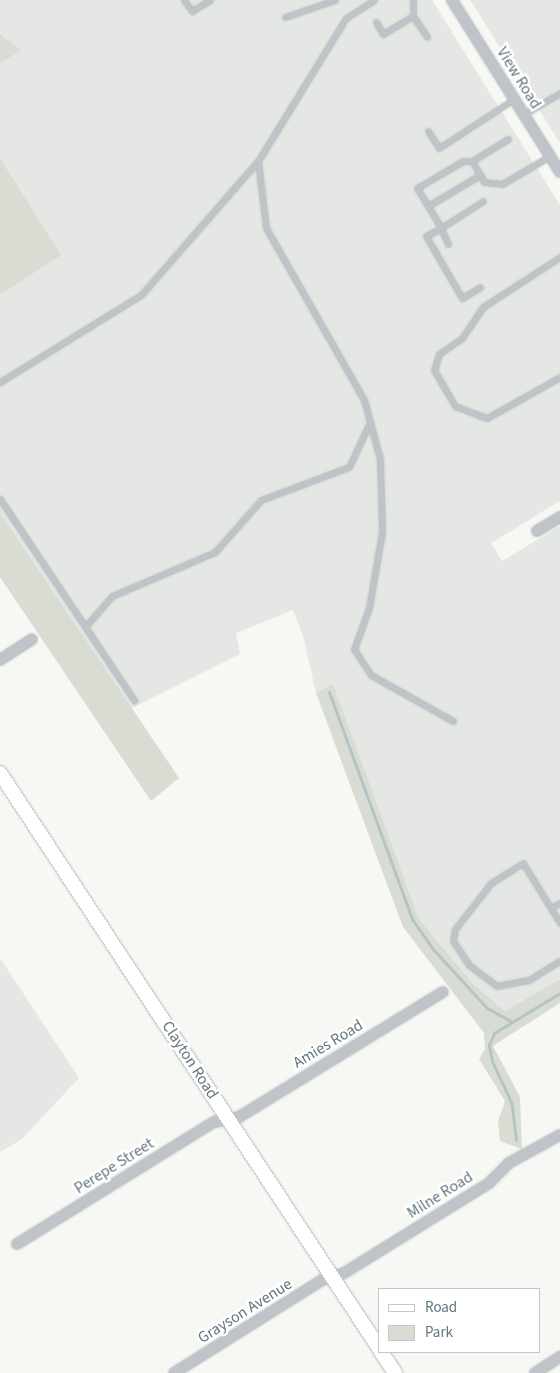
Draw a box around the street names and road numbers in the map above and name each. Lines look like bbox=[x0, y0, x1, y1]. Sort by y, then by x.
street label: View Road bbox=[493, 44, 545, 112]
street label: Amies Road bbox=[290, 1016, 366, 1072]
street label: Clayton Road bbox=[158, 1017, 222, 1103]
street label: Perepe Street bbox=[71, 1134, 157, 1198]
street label: Milne Road bbox=[404, 1167, 476, 1223]
street label: Grayson Avenue bbox=[194, 1274, 296, 1348]

